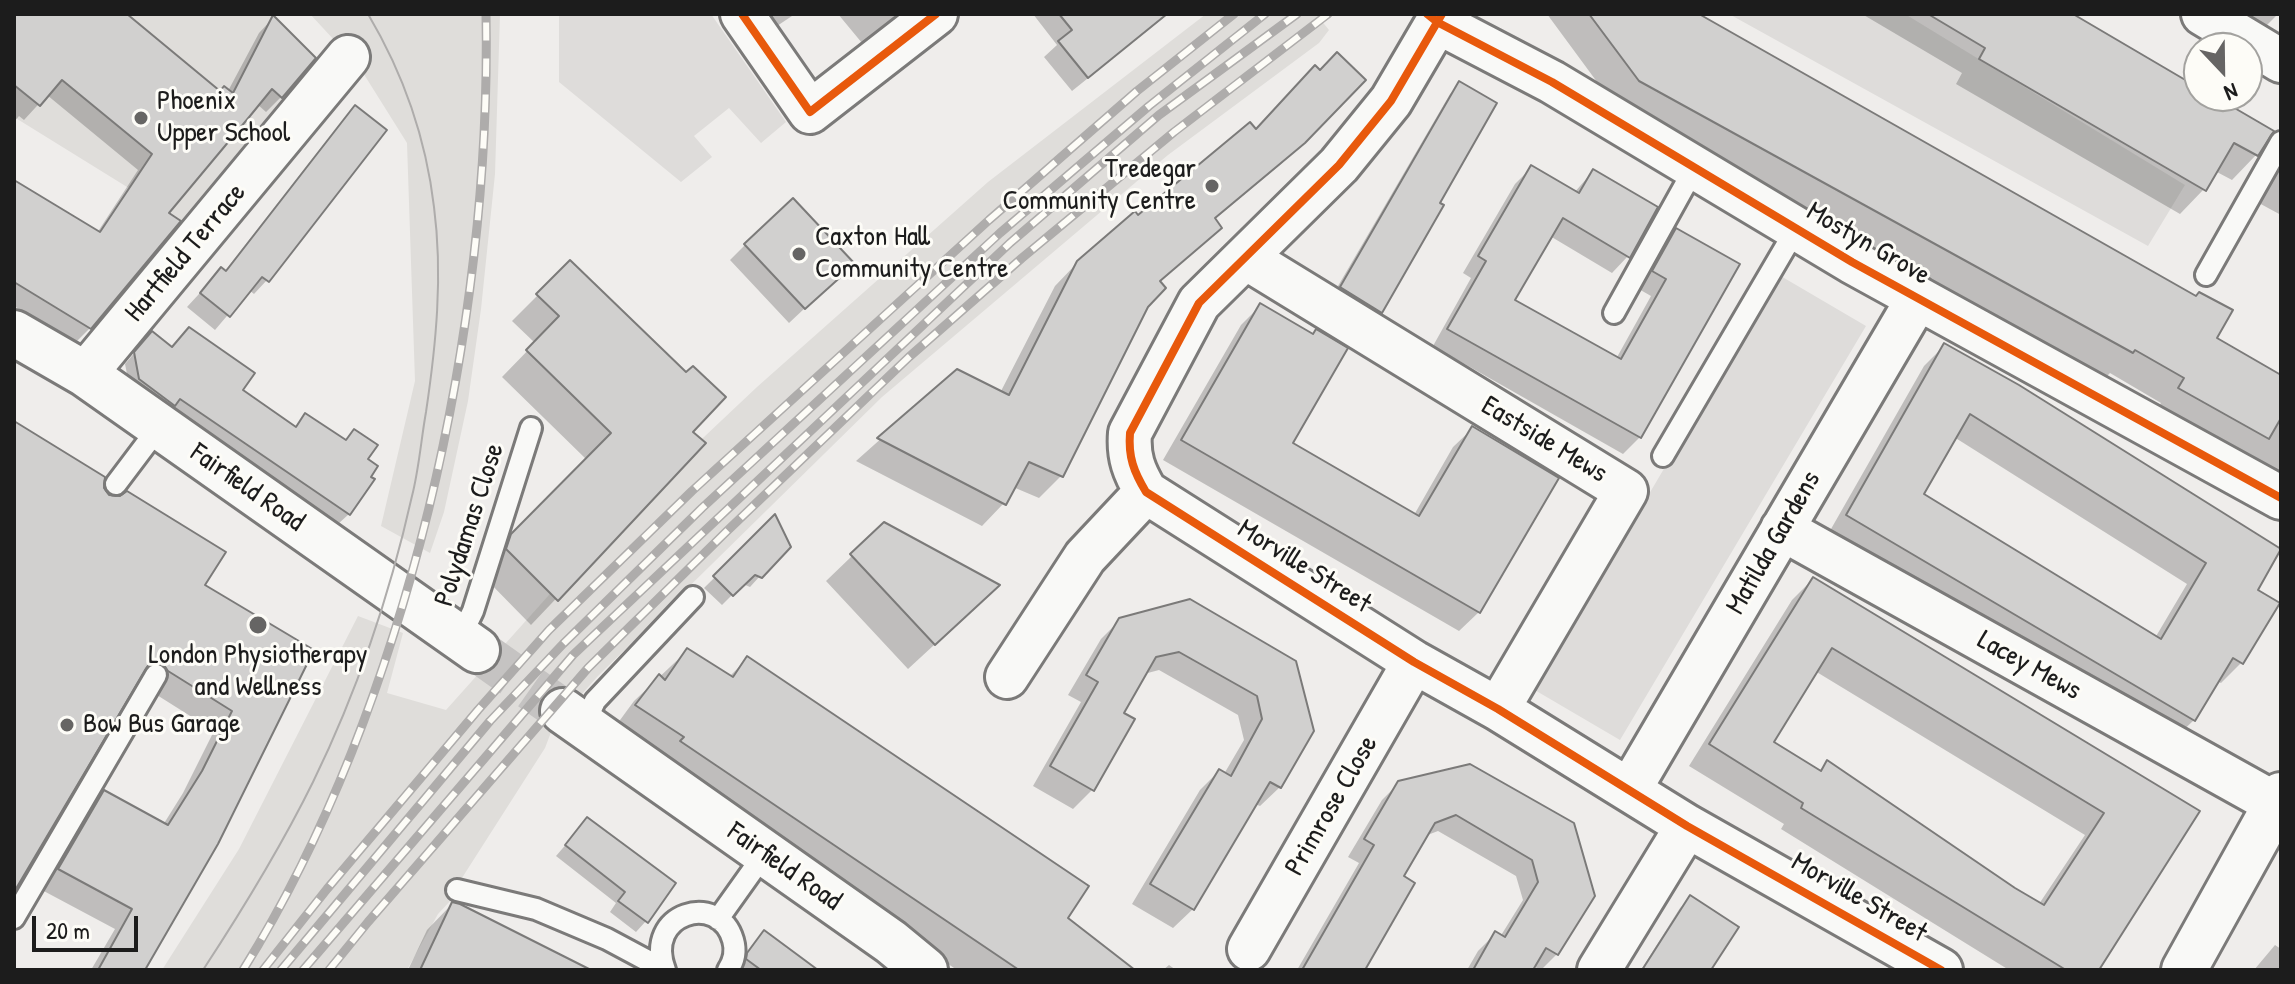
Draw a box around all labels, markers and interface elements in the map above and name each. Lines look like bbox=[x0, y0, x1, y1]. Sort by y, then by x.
north arrow bbox=[2183, 32, 2263, 112]
text: N bbox=[2220, 76, 2242, 109]
place label: Phoenix Upper School bbox=[157, 85, 290, 151]
marker: Phoenix Upper School bbox=[132, 109, 150, 127]
place label: Tredegar Community Centre bbox=[1003, 153, 1196, 219]
street label: Hartfield Terrace bbox=[118, 177, 254, 329]
marker: Tredegar Community Centre bbox=[1203, 177, 1221, 195]
street label: Mostyn Grove bbox=[1800, 195, 1936, 293]
place label: Caxton Hall Community Centre bbox=[815, 221, 1008, 287]
marker: Caxton Hall Community Centre bbox=[790, 245, 808, 263]
street label: Eastside Mews bbox=[1475, 389, 1613, 491]
street label: Fairfield Road bbox=[183, 437, 311, 539]
street label: Polydamas Close bbox=[428, 439, 512, 611]
street label: Matilda Gardens bbox=[1719, 465, 1829, 621]
street label: Morville Street bbox=[1231, 513, 1377, 621]
marker: London Physiotherapy and Wellness bbox=[247, 614, 269, 636]
street label: Lacey Mews bbox=[1971, 624, 2087, 708]
place label: London Physiotherapy and Wellness bbox=[148, 639, 368, 705]
place label: Bow Bus Garage bbox=[83, 708, 240, 742]
marker: Bow Bus Garage bbox=[58, 716, 76, 734]
street label: Primrose Close bbox=[1278, 730, 1386, 882]
street label: Fairfield Road bbox=[720, 816, 848, 918]
street label: Morville Street bbox=[1785, 846, 1933, 950]
scale bar bbox=[36, 900, 142, 950]
text: 20 m bbox=[46, 914, 90, 946]

